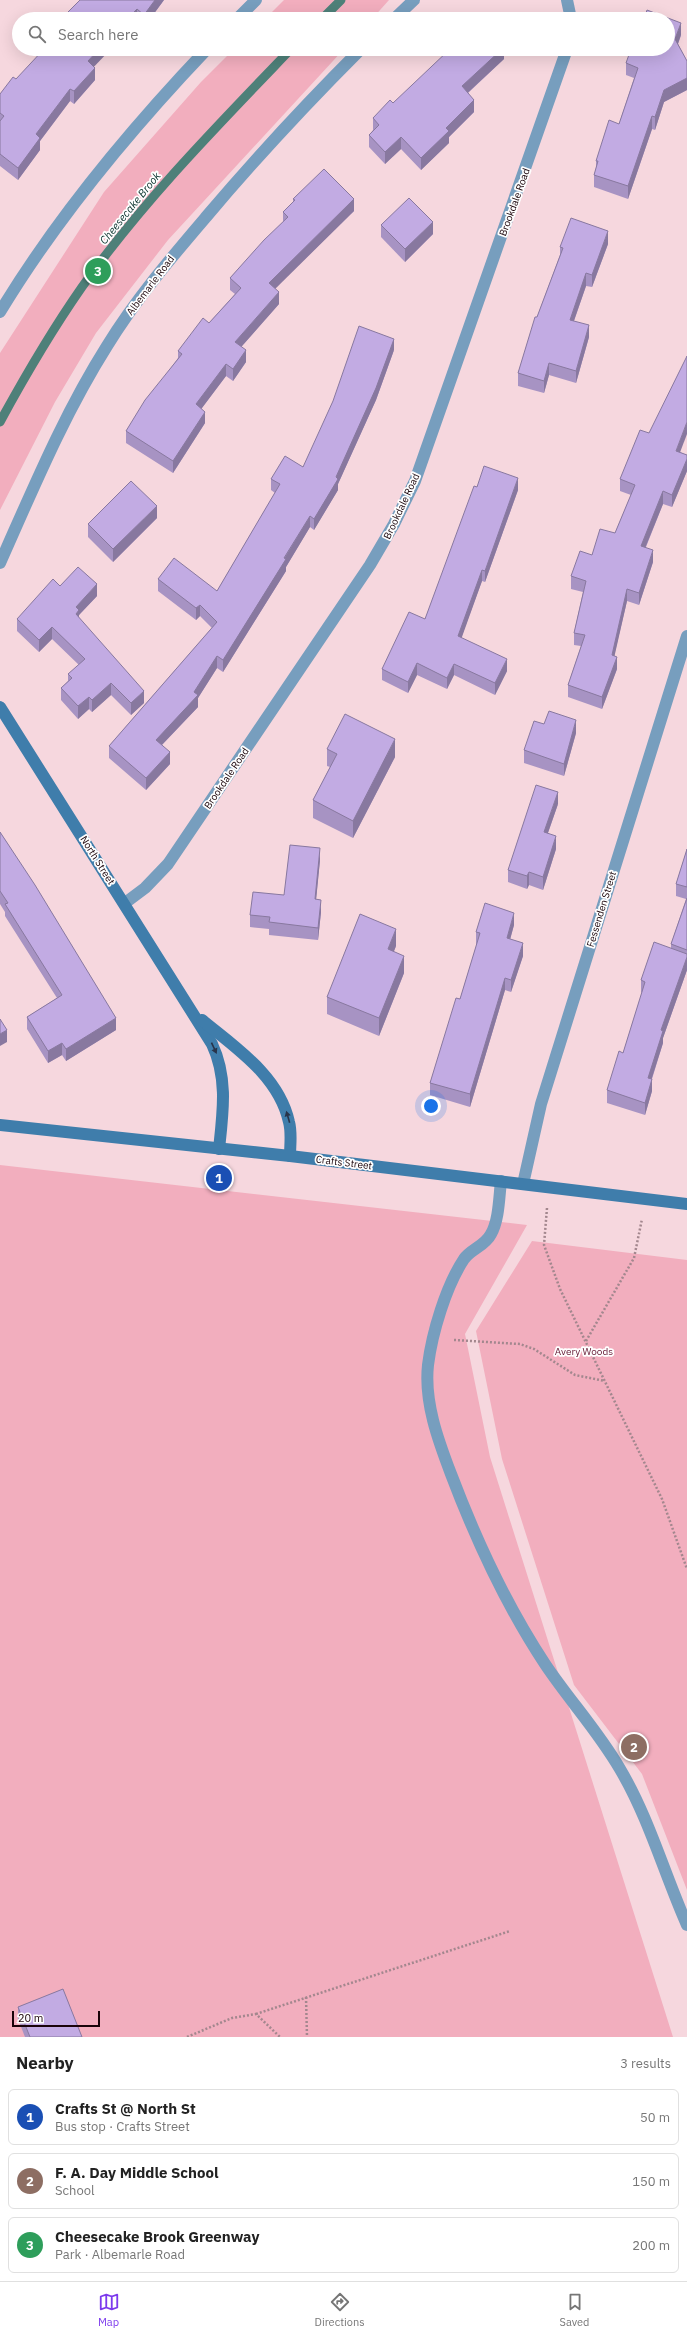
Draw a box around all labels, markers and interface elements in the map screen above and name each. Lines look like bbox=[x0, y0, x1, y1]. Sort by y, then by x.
search box bbox=[12, 12, 675, 56]
icon: search bbox=[26, 23, 48, 45]
text: Search here bbox=[58, 25, 138, 44]
street label: Brookdale Road bbox=[496, 167, 533, 238]
water label: Cheesecake Brook bbox=[97, 169, 164, 247]
street label: Albemarle Road bbox=[124, 253, 177, 318]
pin: 3 bbox=[85, 256, 111, 286]
street label: Brookdale Road bbox=[381, 471, 422, 541]
street label: Brookdale Road bbox=[201, 745, 252, 811]
street label: North Street bbox=[77, 833, 118, 888]
street label: Fessenden Street bbox=[584, 869, 619, 949]
one-way arrow bbox=[211, 1043, 217, 1054]
your location bbox=[421, 1096, 441, 1116]
one-way arrow bbox=[285, 1111, 291, 1123]
street label: Crafts Street bbox=[315, 1153, 373, 1172]
pin: 1 bbox=[206, 1163, 232, 1193]
park label: Avery Woods bbox=[555, 1345, 613, 1358]
pin: 2 bbox=[621, 1732, 647, 1762]
scale bar bbox=[12, 2009, 100, 2028]
text: 20 m bbox=[18, 2011, 43, 2025]
text: Nearby bbox=[16, 2052, 74, 2074]
text: 3 results bbox=[620, 2055, 671, 2072]
text: Crafts St @ North St bbox=[55, 2099, 196, 2118]
text: 1 bbox=[26, 2109, 34, 2126]
text: 50 m bbox=[640, 2109, 670, 2126]
text: Bus stop · Crafts Street bbox=[55, 2118, 190, 2135]
text: F. A. Day Middle School bbox=[55, 2163, 219, 2182]
text: 2 bbox=[26, 2173, 34, 2190]
text: 150 m bbox=[632, 2173, 670, 2190]
text: School bbox=[55, 2182, 95, 2199]
text: Cheesecake Brook Greenway bbox=[55, 2227, 259, 2246]
text: 3 bbox=[26, 2237, 34, 2254]
text: 200 m bbox=[632, 2237, 670, 2254]
text: Park · Albemarle Road bbox=[55, 2246, 185, 2263]
tab: Map bbox=[98, 2291, 120, 2329]
tab: Directions bbox=[315, 2291, 365, 2329]
tab: Saved bbox=[560, 2291, 589, 2329]

